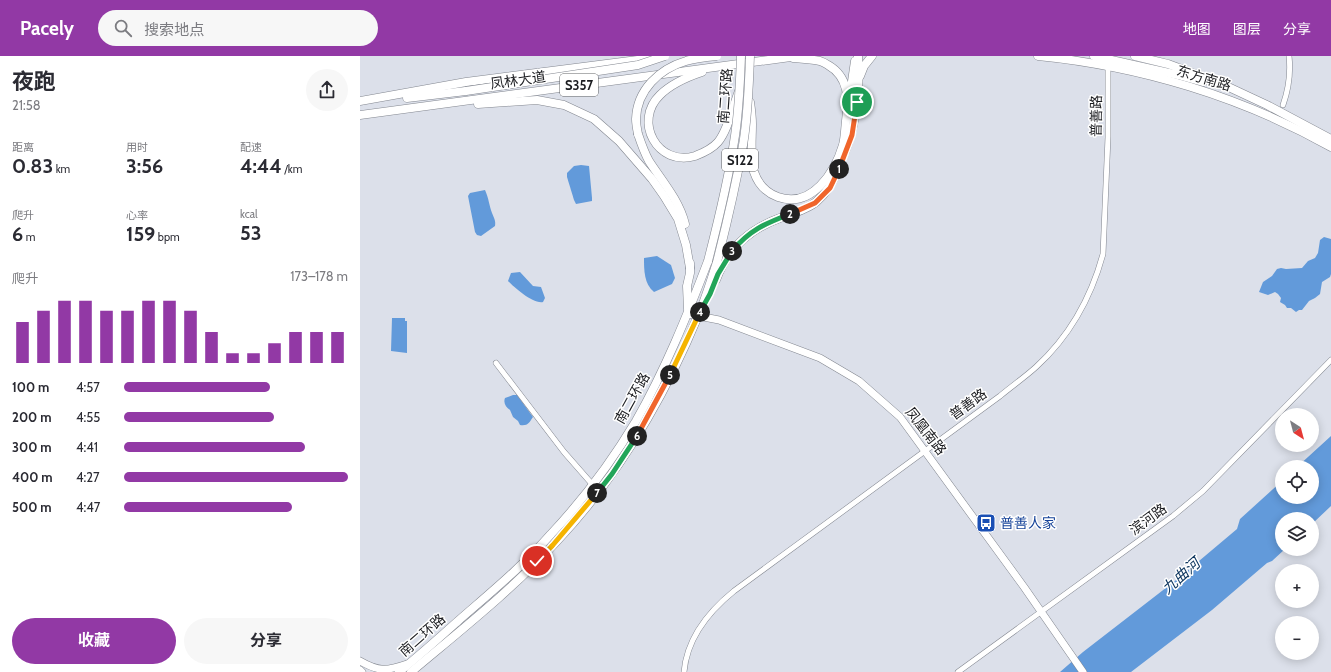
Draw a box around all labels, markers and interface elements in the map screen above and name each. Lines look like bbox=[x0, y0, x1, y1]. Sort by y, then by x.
search box bbox=[98, 10, 378, 46]
text: Pacely bbox=[20, 17, 74, 40]
icon: search bbox=[112, 17, 134, 39]
text: 地图 bbox=[1183, 20, 1211, 38]
text: 图层 bbox=[1233, 20, 1261, 38]
text: 分享 bbox=[1283, 20, 1311, 38]
text: 搜索地点 bbox=[144, 21, 204, 39]
street label: 东方南路 bbox=[1175, 61, 1233, 95]
street label: 凤林大道 bbox=[489, 67, 547, 93]
street label: 南二环路 bbox=[714, 67, 736, 125]
text: 夜跑 bbox=[12, 68, 56, 95]
button: share bbox=[306, 69, 348, 111]
road number: S357 bbox=[560, 74, 598, 96]
pin bbox=[840, 85, 874, 119]
icon: arrive bbox=[846, 91, 868, 113]
street label: 普善路 bbox=[1087, 95, 1105, 137]
text: 21:58 bbox=[12, 97, 41, 113]
text: 距离 bbox=[12, 140, 34, 154]
text: 用时 bbox=[126, 140, 148, 154]
text: 配速 bbox=[240, 140, 262, 154]
road number: S122 bbox=[722, 149, 758, 171]
text: 0.83 bbox=[12, 154, 53, 178]
text: 3:56 bbox=[126, 154, 163, 178]
text: 4:44 bbox=[240, 154, 282, 178]
pin: 1 bbox=[829, 159, 849, 179]
text: km bbox=[53, 162, 70, 176]
text: /km bbox=[282, 162, 302, 176]
text: 1 bbox=[837, 162, 841, 176]
pin: 2 bbox=[780, 204, 800, 224]
text: kcal bbox=[240, 207, 258, 221]
text: 2 bbox=[787, 207, 793, 221]
text: 爬升 bbox=[12, 208, 34, 222]
text: 心率 bbox=[126, 208, 148, 222]
text: 53 bbox=[240, 221, 262, 245]
text: 6 bbox=[12, 222, 23, 246]
text: 159 bbox=[126, 222, 155, 246]
text: m bbox=[23, 230, 35, 244]
text: bpm bbox=[155, 230, 180, 244]
pin: 3 bbox=[722, 241, 742, 261]
text: 3 bbox=[729, 244, 735, 258]
text: 173–178 m bbox=[290, 268, 348, 284]
text: 爬升 bbox=[12, 270, 38, 286]
pin: 4 bbox=[690, 302, 710, 322]
text: 4 bbox=[697, 305, 703, 319]
pin: 5 bbox=[660, 365, 680, 385]
text: 5 bbox=[667, 368, 673, 382]
street label: 南二环路 bbox=[611, 369, 653, 427]
text: 100 m bbox=[12, 379, 49, 395]
text: 4:57 bbox=[76, 379, 100, 395]
street label: 普善路 bbox=[946, 384, 990, 424]
street label: 凤凰南路 bbox=[902, 403, 950, 459]
north arrow bbox=[1275, 408, 1319, 452]
map controls bbox=[1275, 408, 1319, 660]
text: 200 m bbox=[12, 409, 51, 425]
text: 4:55 bbox=[76, 409, 100, 425]
pin: 6 bbox=[627, 426, 647, 446]
text: 6 bbox=[634, 429, 640, 443]
text: 300 m bbox=[12, 439, 52, 455]
text: 4:41 bbox=[76, 439, 98, 455]
button: locate bbox=[1275, 460, 1319, 504]
text: 400 m bbox=[12, 469, 53, 485]
text: 4:27 bbox=[76, 469, 100, 485]
pin: 7 bbox=[587, 483, 607, 503]
text: 7 bbox=[594, 486, 600, 500]
text: 500 m bbox=[12, 499, 52, 515]
text: 4:47 bbox=[76, 499, 100, 515]
street label: 滨河路 bbox=[1126, 499, 1170, 539]
bus stop icon: 普善人家 bbox=[975, 512, 997, 534]
button: layers bbox=[1275, 512, 1319, 556]
place label: 普善人家 bbox=[1000, 514, 1056, 532]
pin bbox=[520, 544, 554, 578]
icon: check bbox=[526, 550, 548, 572]
water label: 九曲河 bbox=[1158, 552, 1206, 598]
button: + bbox=[1275, 564, 1319, 608]
street label: 南二环路 bbox=[395, 610, 449, 660]
button: − bbox=[1275, 616, 1319, 660]
button: 收藏 bbox=[12, 618, 176, 664]
button: 分享 bbox=[184, 618, 348, 664]

